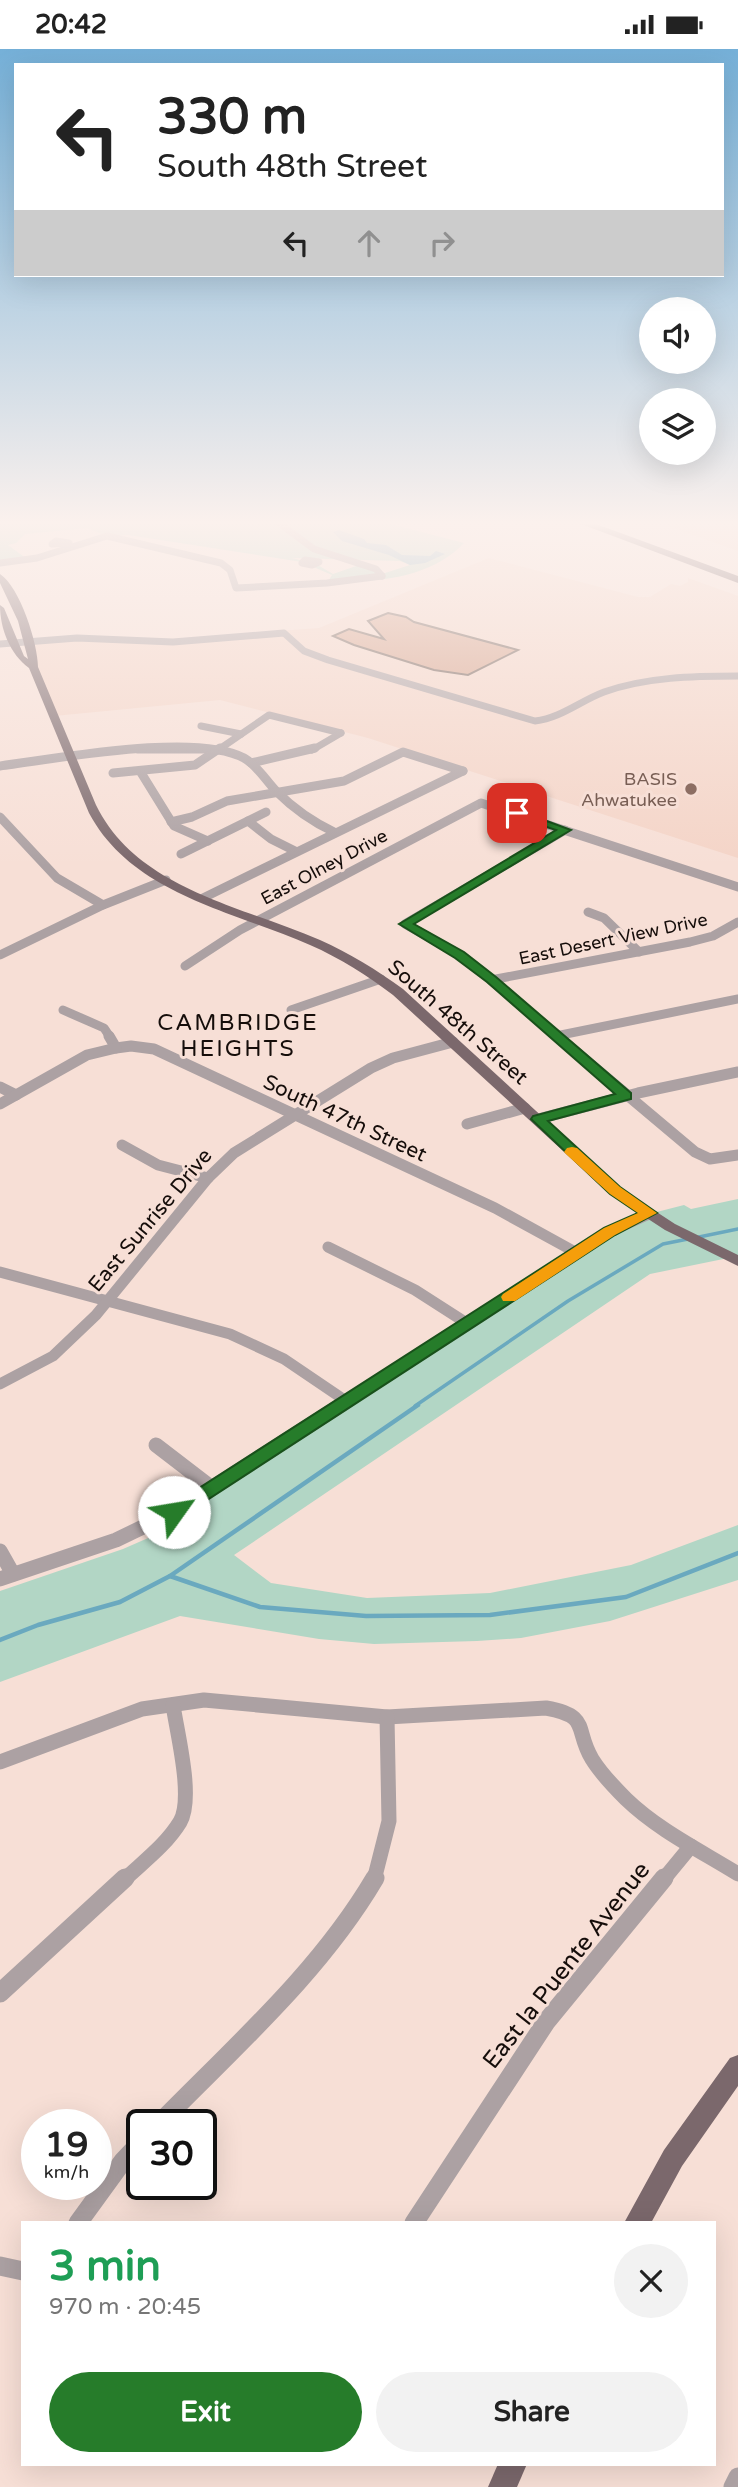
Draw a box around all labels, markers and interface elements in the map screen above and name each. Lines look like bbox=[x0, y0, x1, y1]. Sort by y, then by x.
text: 20:42 bbox=[35, 9, 107, 40]
text: 330 m bbox=[157, 88, 307, 147]
icon: left bbox=[42, 91, 133, 182]
text: South 48th Street bbox=[157, 148, 427, 186]
icon: left bbox=[277, 224, 315, 262]
icon: ahead bbox=[350, 224, 388, 262]
icon: right bbox=[423, 224, 461, 262]
map controls bbox=[639, 297, 716, 465]
button: sound bbox=[639, 297, 716, 374]
button: layers bbox=[639, 388, 716, 465]
place label: BASIS Ahwatukee bbox=[581, 768, 677, 811]
marker: BASIS Ahwatukee bbox=[683, 781, 699, 797]
pin bbox=[487, 783, 547, 843]
icon: arrive bbox=[498, 794, 536, 832]
street label: East Olney Drive bbox=[257, 824, 391, 910]
street label: East Desert View Drive bbox=[517, 908, 709, 970]
street label: South 48th Street bbox=[383, 955, 533, 1090]
district label: CAMBRIDGE HEIGHTS bbox=[157, 1009, 319, 1063]
street label: South 47th Street bbox=[259, 1070, 430, 1167]
street label: East Sunrise Drive bbox=[83, 1144, 218, 1297]
position arrow bbox=[137, 1475, 211, 1549]
street label: East la Puente Avenue bbox=[477, 1856, 656, 2074]
speed limit sign: 30 bbox=[126, 2109, 217, 2200]
text: 19 bbox=[45, 2124, 88, 2166]
text: km/h bbox=[44, 2161, 89, 2183]
text: 3 min bbox=[49, 2241, 161, 2292]
button: close bbox=[614, 2244, 688, 2318]
text: 970 m · 20:45 bbox=[49, 2293, 201, 2321]
button: Exit bbox=[49, 2372, 362, 2452]
button: Share bbox=[376, 2372, 688, 2452]

